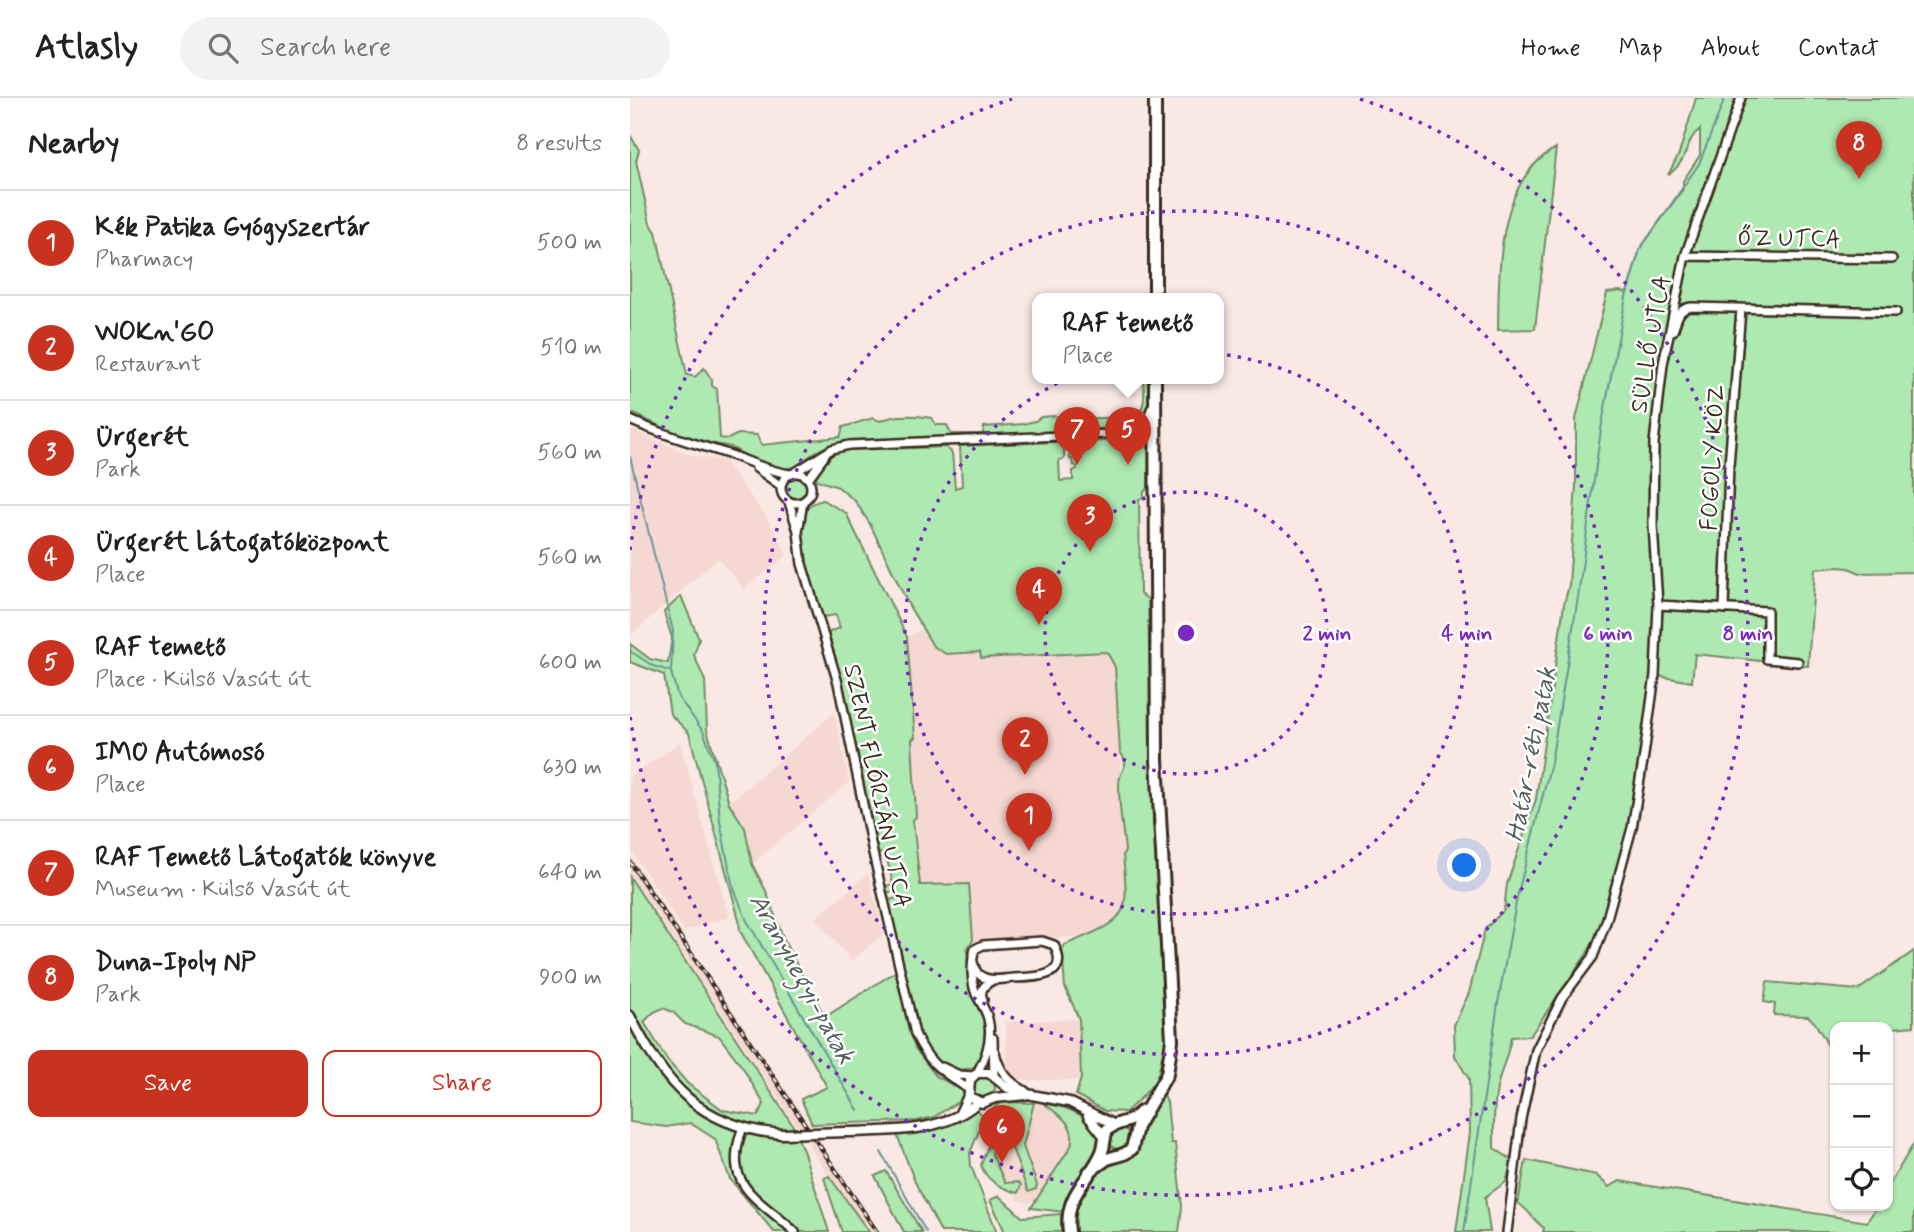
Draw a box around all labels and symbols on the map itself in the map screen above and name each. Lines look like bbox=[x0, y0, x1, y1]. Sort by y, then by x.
pin: 8 bbox=[1836, 121, 1882, 179]
street label: ŐZ UTCA bbox=[1737, 222, 1841, 256]
street label: SÜLLŐ UTCA bbox=[1623, 273, 1679, 416]
street label: FOGOLY KÖZ bbox=[1694, 384, 1733, 532]
pin: 7 bbox=[1054, 407, 1100, 465]
pin: 5 bbox=[1105, 407, 1151, 465]
pin: 3 bbox=[1067, 494, 1113, 552]
pin: 4 bbox=[1016, 567, 1062, 625]
text: 2 min bbox=[1302, 620, 1352, 648]
text: 4 min bbox=[1441, 620, 1493, 648]
text: 6 min bbox=[1583, 620, 1633, 648]
text: 8 min bbox=[1723, 620, 1773, 648]
centre of rings bbox=[1174, 621, 1198, 645]
street label: SZENT FLÓRIÁN UTCA bbox=[836, 661, 919, 911]
water label: Határ-réti patak bbox=[1498, 664, 1566, 845]
pin: 2 bbox=[1002, 717, 1048, 775]
pin: 1 bbox=[1006, 793, 1052, 851]
your location bbox=[1447, 848, 1481, 882]
water label: Aranyhegyi-patak bbox=[738, 888, 862, 1072]
pin: 6 bbox=[979, 1105, 1025, 1163]

